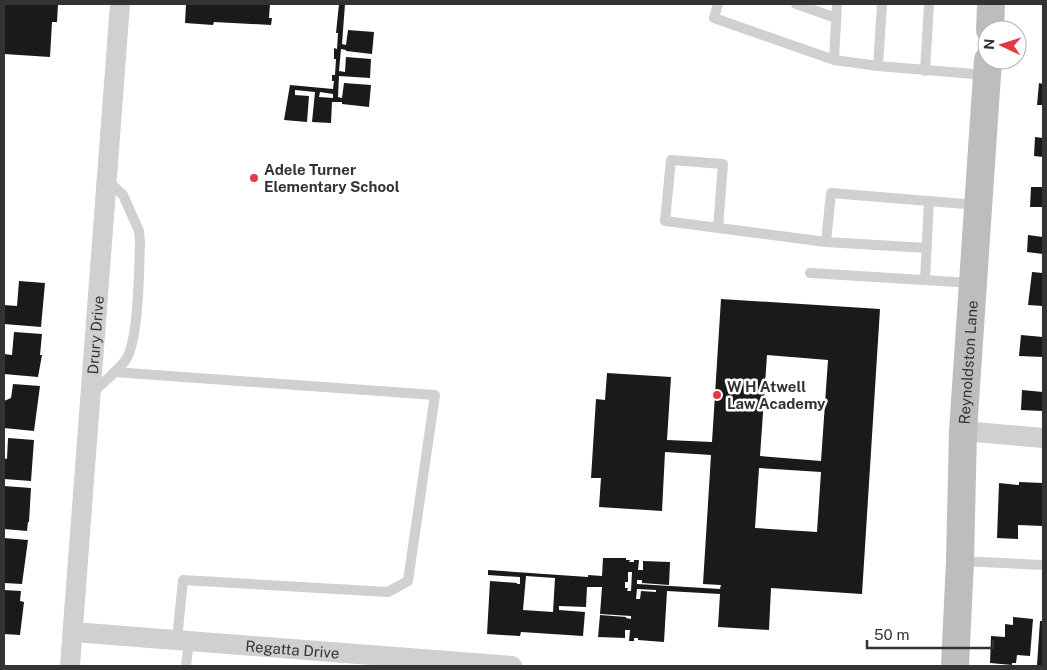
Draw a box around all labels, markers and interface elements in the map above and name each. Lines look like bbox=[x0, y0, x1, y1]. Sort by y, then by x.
north arrow bbox=[977, 20, 1027, 70]
text: N bbox=[981, 38, 997, 50]
place label: Adele Turner Elementary School bbox=[264, 161, 400, 195]
marker: Adele Turner Elementary School bbox=[248, 172, 260, 184]
street label: Drury Drive bbox=[84, 295, 106, 375]
street label: Reynoldston Lane bbox=[955, 300, 980, 425]
place label: W H Atwell Law Academy bbox=[727, 378, 826, 412]
marker: W H Atwell Law Academy bbox=[711, 389, 723, 401]
scale bar bbox=[867, 618, 993, 650]
text: 50 m bbox=[874, 626, 909, 643]
street label: Regatta Drive bbox=[245, 637, 340, 661]

